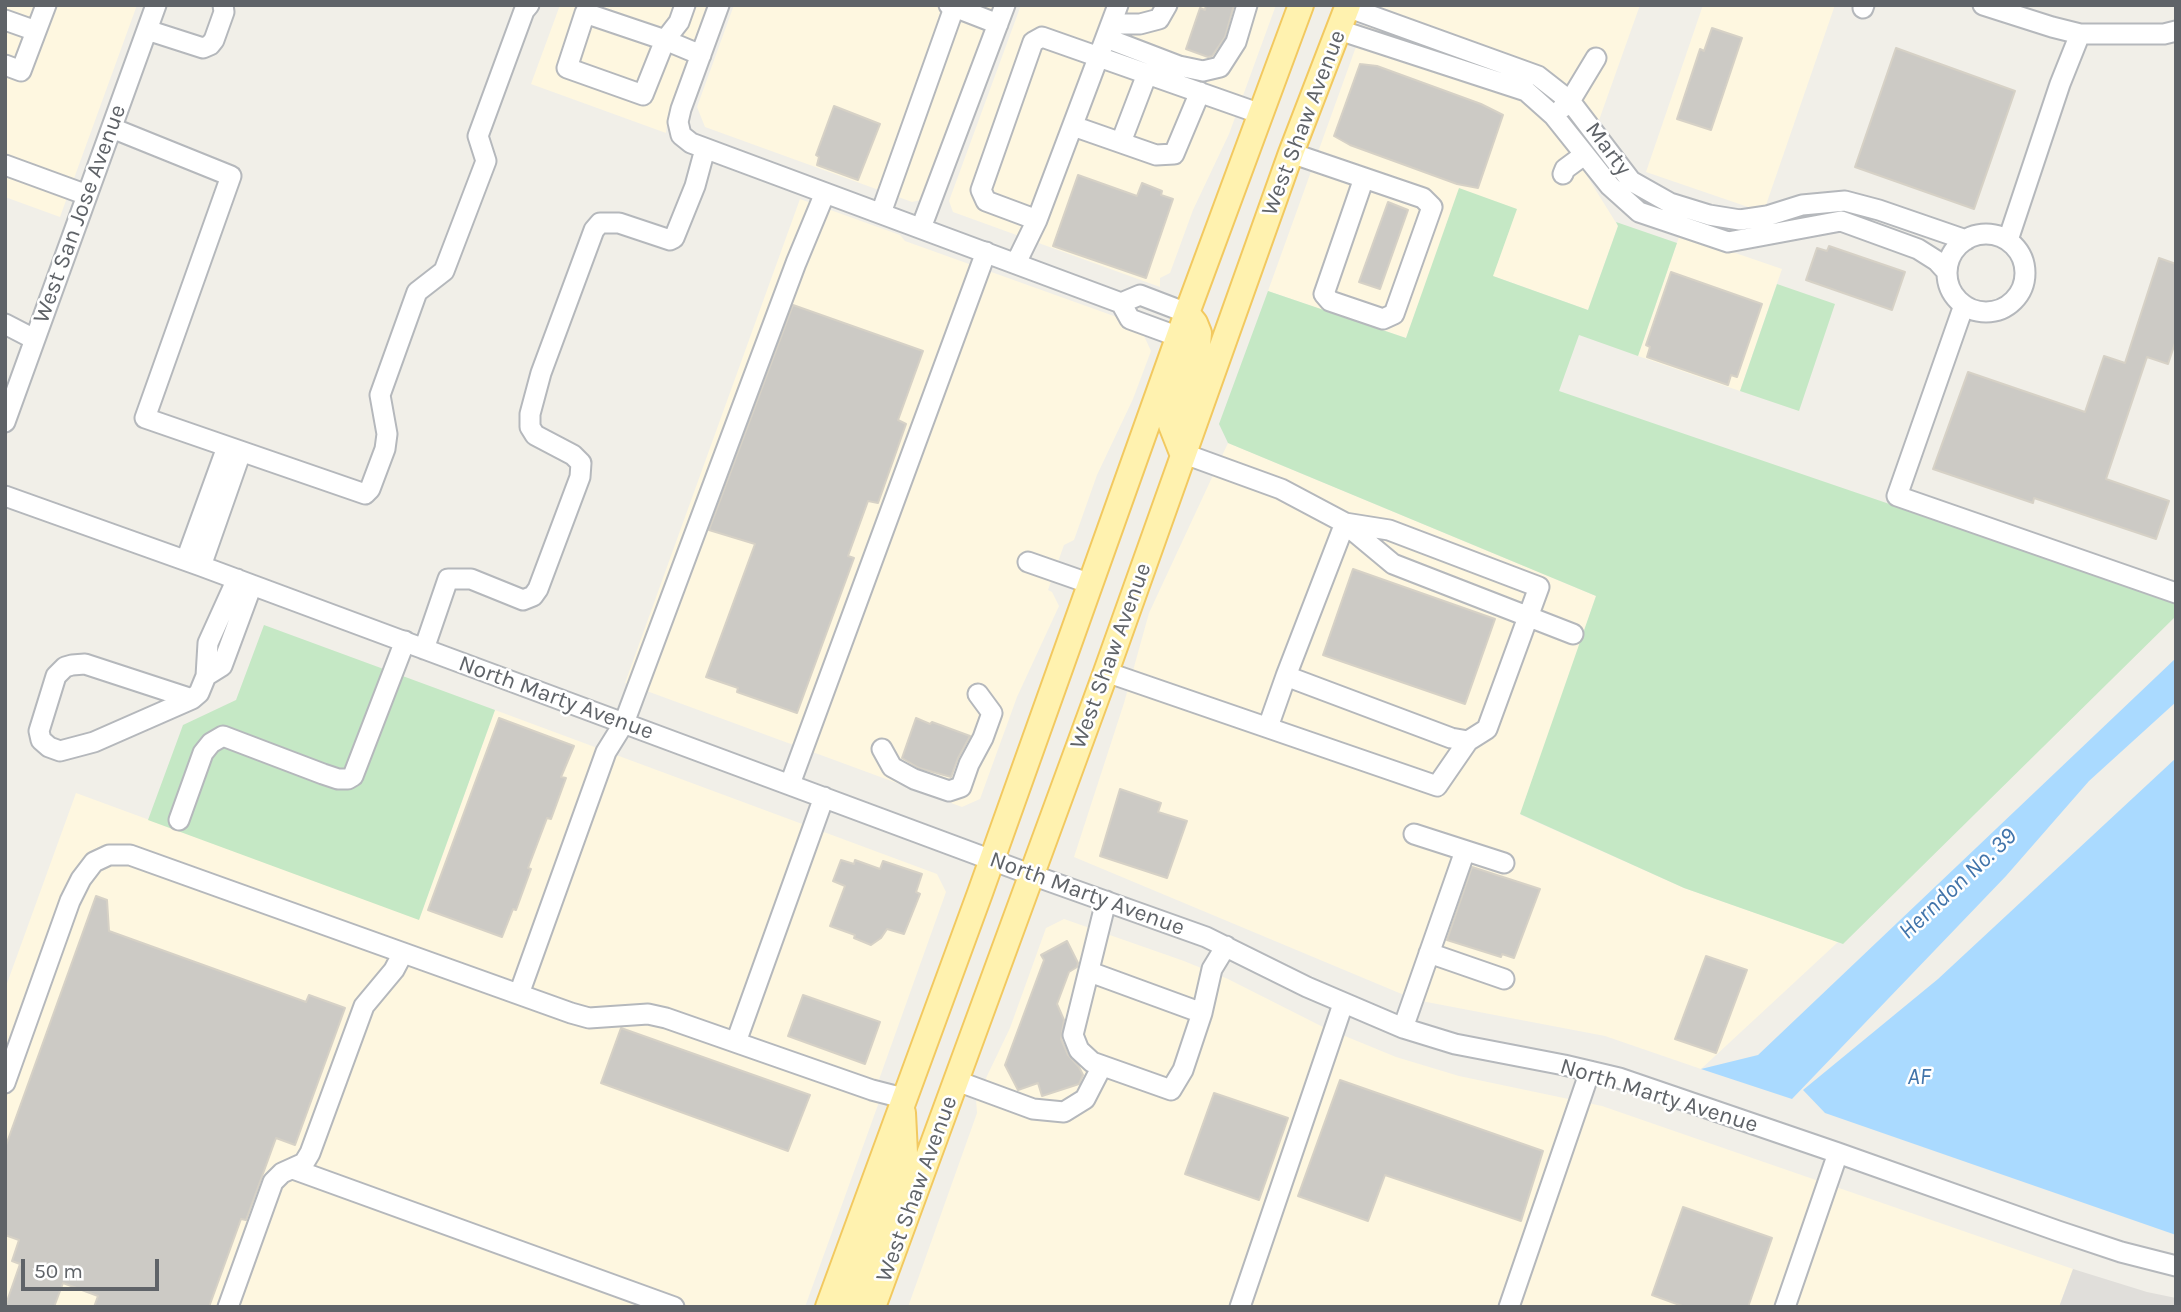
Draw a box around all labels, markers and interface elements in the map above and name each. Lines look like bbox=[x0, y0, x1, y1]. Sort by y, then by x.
street label: West Shaw Avenue bbox=[1256, 27, 1352, 219]
street label: West San Jose Avenue bbox=[28, 101, 132, 327]
street label: Marty bbox=[1579, 117, 1637, 181]
street label: West Shaw Avenue bbox=[1064, 559, 1158, 753]
street label: North Marty Avenue bbox=[455, 650, 657, 746]
water label: Herndon No. 39 bbox=[1893, 822, 2023, 946]
street label: North Marty Avenue bbox=[986, 846, 1188, 942]
street label: North Marty Avenue bbox=[1557, 1053, 1761, 1139]
water label: AF bbox=[1907, 1063, 1931, 1091]
street label: West Shaw Avenue bbox=[870, 1092, 964, 1286]
scale bar bbox=[24, 1246, 163, 1290]
text: 50 m bbox=[34, 1259, 83, 1283]

